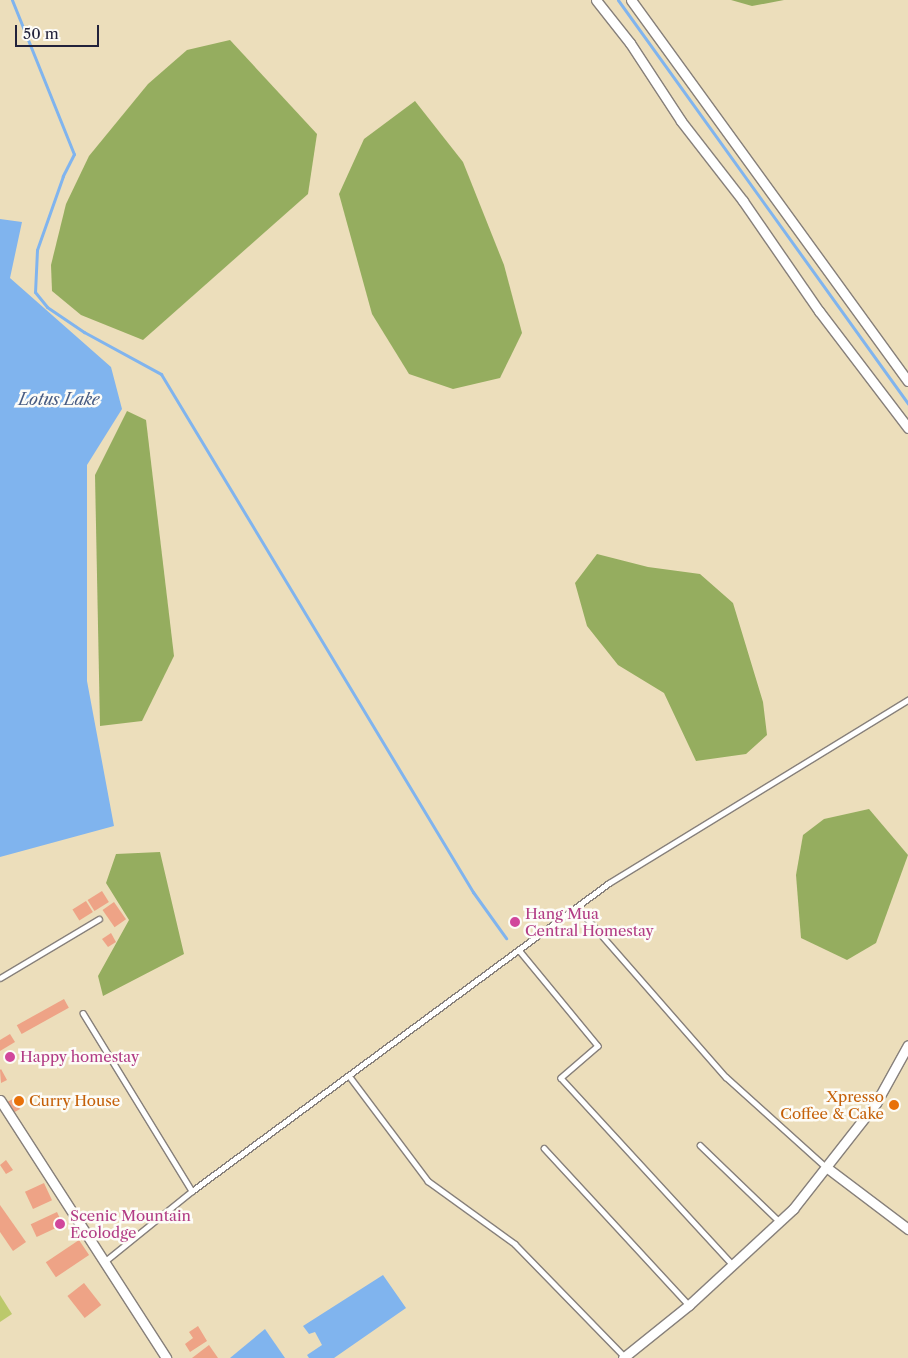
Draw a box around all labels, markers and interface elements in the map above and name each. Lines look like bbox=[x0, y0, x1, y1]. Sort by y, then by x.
scale bar bbox=[18, 15, 101, 47]
text: 50 m bbox=[23, 24, 59, 43]
water label: Lotus Lake bbox=[19, 389, 99, 409]
place label: Hang Mua Central Homestay bbox=[525, 904, 654, 939]
marker: Hang Mua Central Homestay bbox=[509, 916, 521, 928]
place label: Happy homestay bbox=[20, 1048, 140, 1066]
marker: Happy homestay bbox=[4, 1051, 16, 1063]
place label: Xpresso Coffee & Cake bbox=[780, 1087, 884, 1122]
place label: Curry House bbox=[29, 1092, 121, 1110]
marker: Curry House bbox=[13, 1095, 25, 1107]
marker: Xpresso Coffee & Cake bbox=[888, 1099, 900, 1111]
place label: Scenic Mountain Ecolodge bbox=[70, 1206, 191, 1241]
marker: Scenic Mountain Ecolodge bbox=[54, 1218, 66, 1230]

